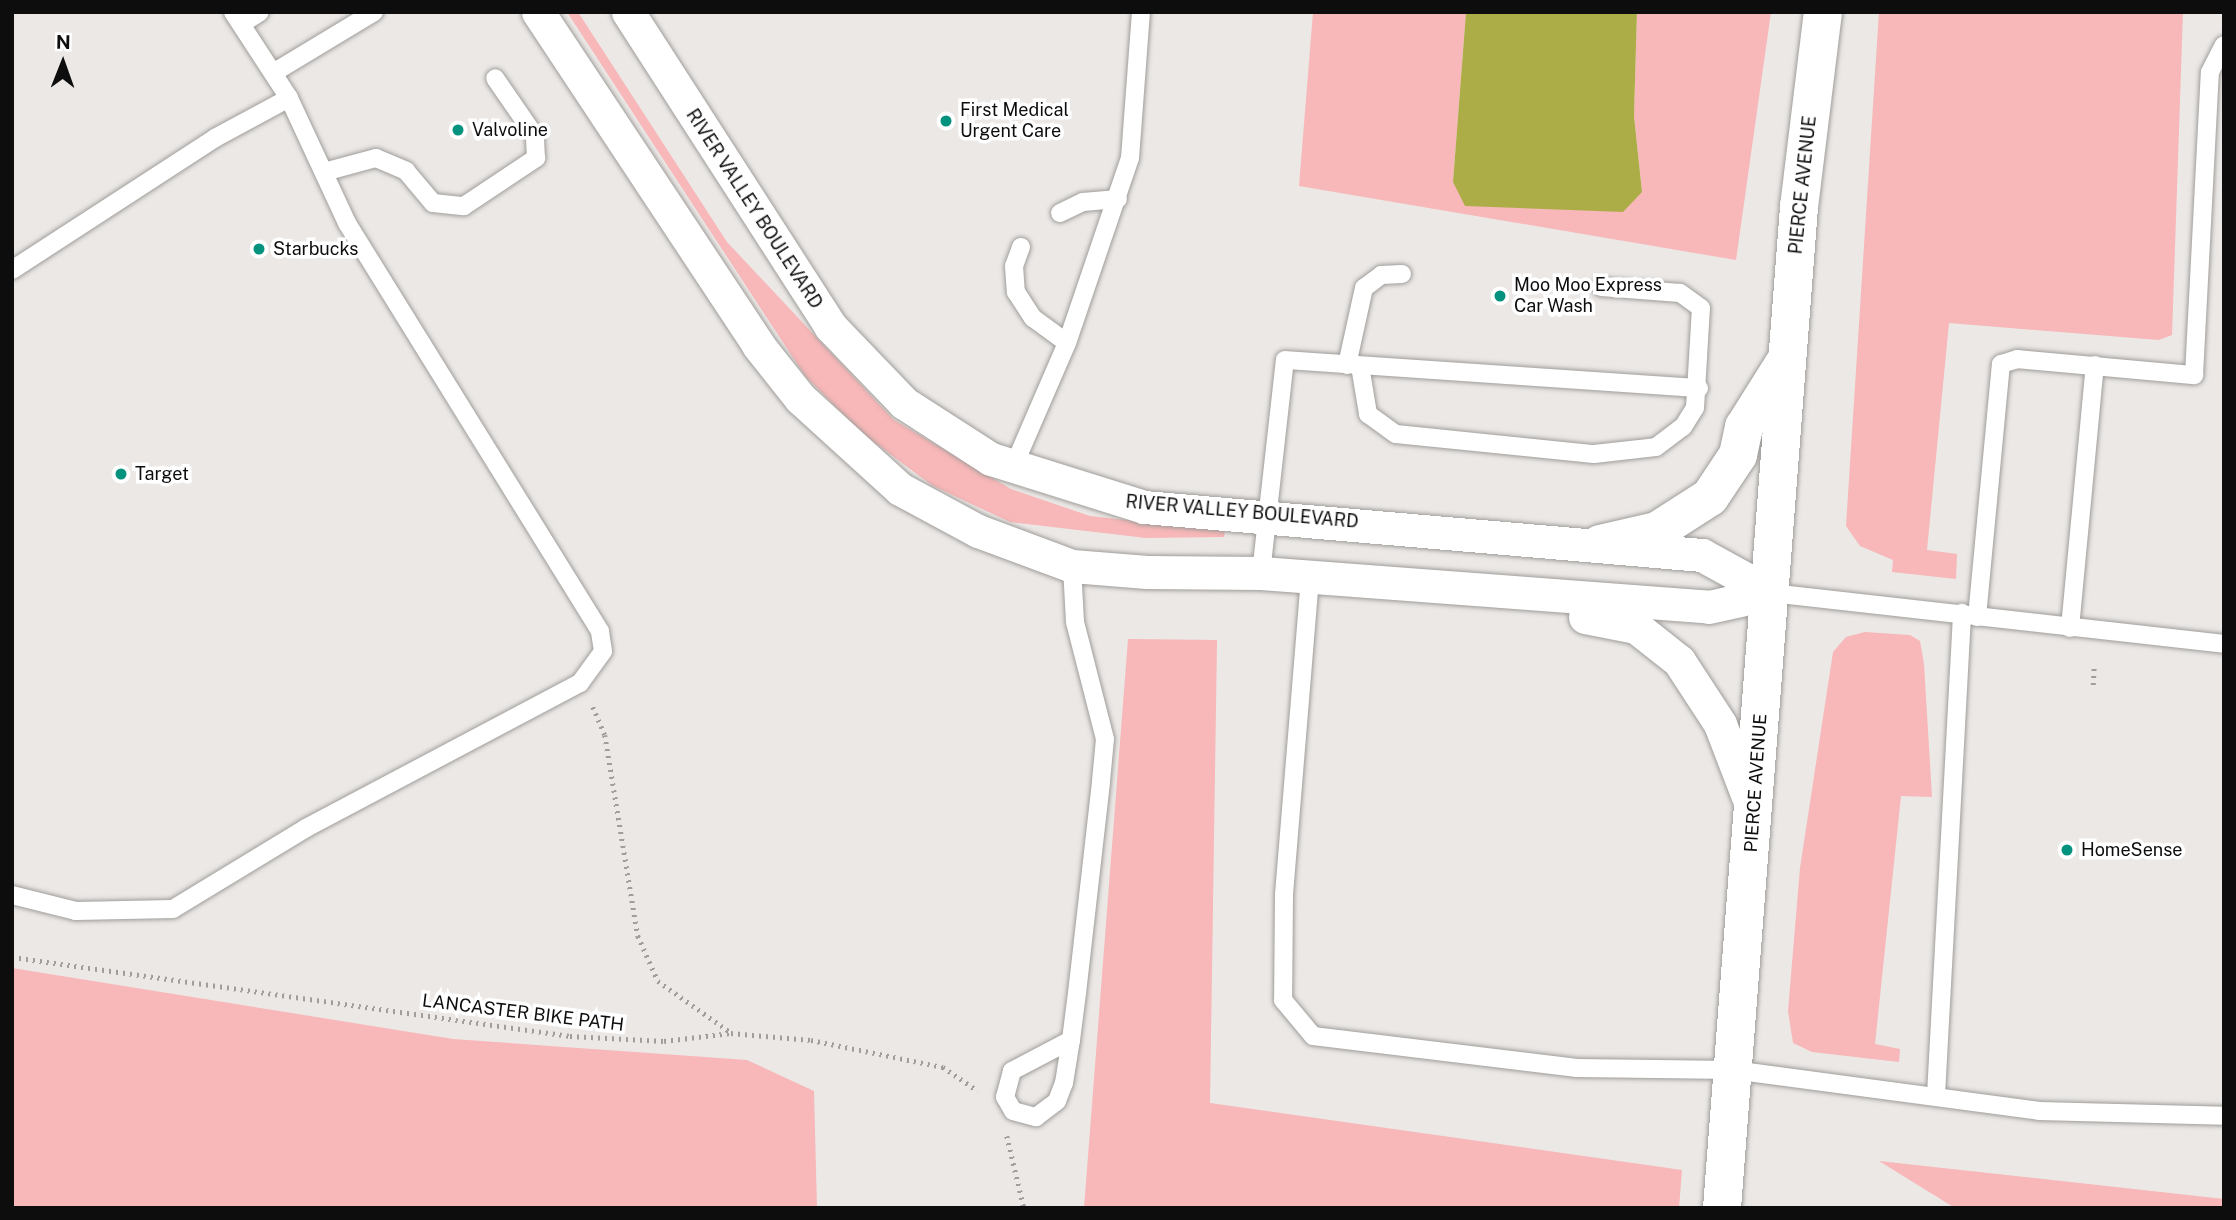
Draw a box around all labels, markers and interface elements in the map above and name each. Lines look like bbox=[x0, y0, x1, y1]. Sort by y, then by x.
north arrow bbox=[28, 28, 98, 98]
text: N bbox=[56, 31, 71, 53]
place label: First Medical Urgent Care bbox=[960, 100, 1069, 142]
street label: RIVER VALLEY BOULEVARD bbox=[681, 105, 827, 313]
marker: First Medical Urgent Care bbox=[938, 113, 954, 129]
street label: PIERCE AVENUE bbox=[1785, 115, 1821, 255]
place label: Valvoline bbox=[472, 119, 548, 141]
marker: Valvoline bbox=[450, 122, 466, 138]
place label: Starbucks bbox=[273, 238, 358, 260]
marker: Starbucks bbox=[251, 241, 267, 257]
place label: Moo Moo Express Car Wash bbox=[1514, 275, 1662, 318]
marker: Moo Moo Express Car Wash bbox=[1492, 288, 1508, 304]
place label: Target bbox=[135, 463, 189, 485]
marker: Target bbox=[113, 466, 129, 482]
street label: RIVER VALLEY BOULEVARD bbox=[1124, 491, 1360, 533]
street label: PIERCE AVENUE bbox=[1740, 713, 1772, 853]
place label: HomeSense bbox=[2081, 839, 2182, 861]
marker: HomeSense bbox=[2059, 842, 2075, 858]
street label: LANCASTER BIKE PATH bbox=[421, 990, 625, 1036]

